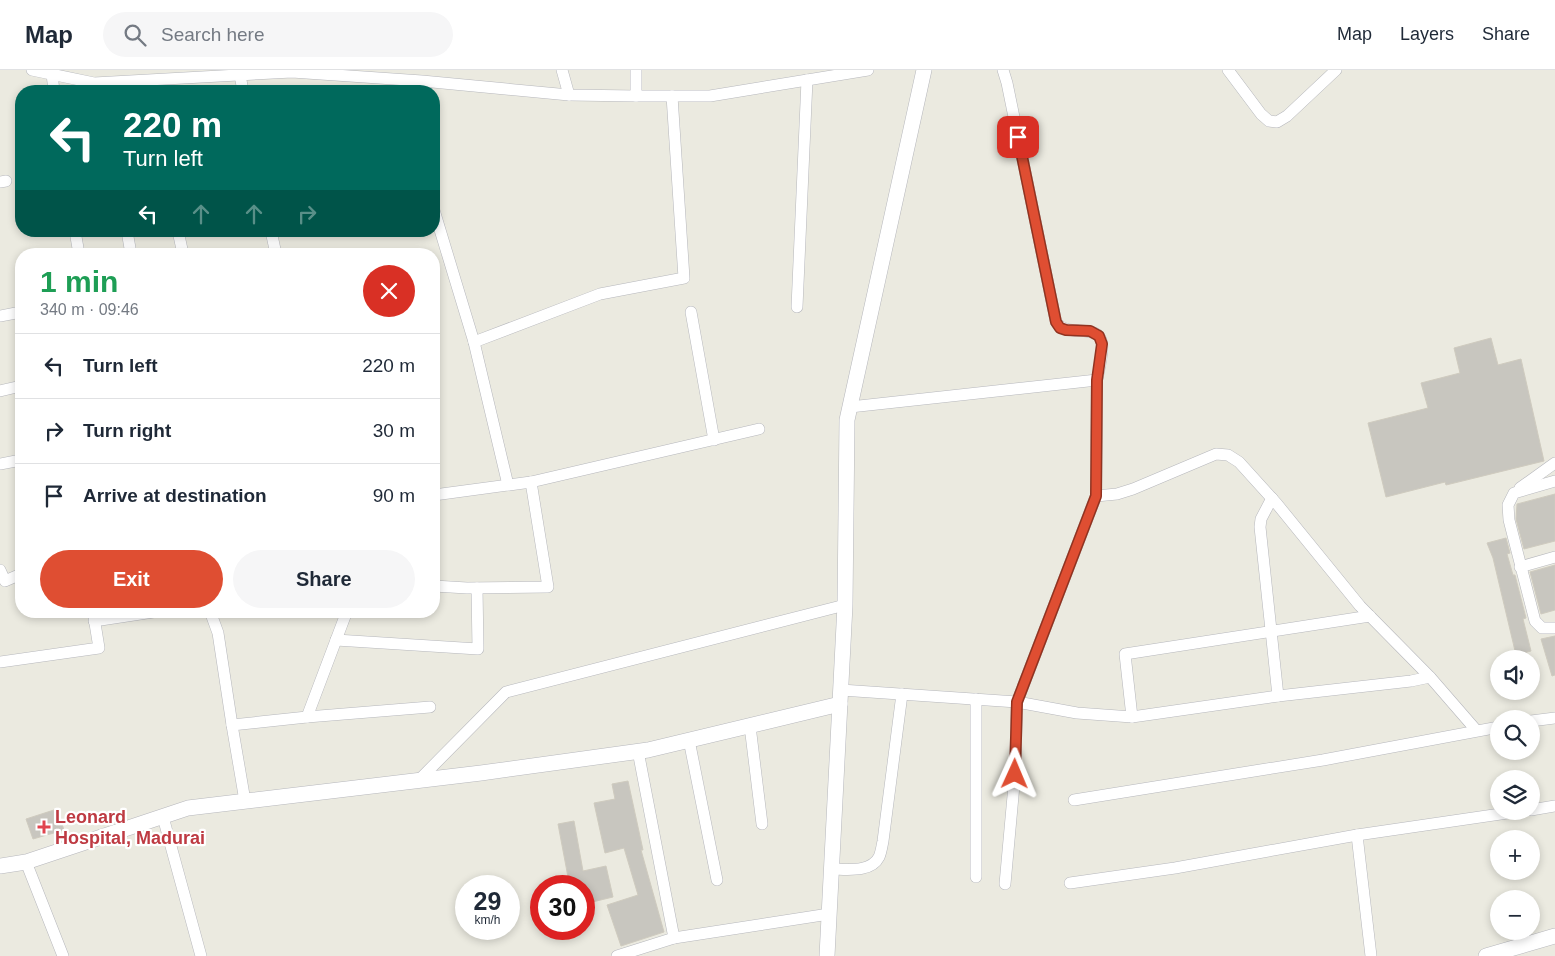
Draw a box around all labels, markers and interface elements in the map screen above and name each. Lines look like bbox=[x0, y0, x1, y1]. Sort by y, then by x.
search box bbox=[103, 12, 453, 57]
text: Map bbox=[25, 21, 73, 48]
icon: search bbox=[121, 21, 149, 49]
text: Search here bbox=[161, 24, 265, 45]
text: Map bbox=[1337, 24, 1372, 44]
text: Layers bbox=[1400, 24, 1454, 44]
text: Share bbox=[1482, 24, 1530, 44]
icon: left bbox=[40, 105, 105, 170]
text: 220 m bbox=[123, 105, 222, 144]
pin bbox=[997, 116, 1039, 158]
icon: arrive bbox=[1004, 123, 1032, 151]
text: Turn left bbox=[123, 146, 203, 171]
icon: left bbox=[134, 200, 162, 228]
icon: ahead bbox=[187, 200, 215, 228]
icon: ahead bbox=[240, 200, 268, 228]
icon: right bbox=[293, 200, 321, 228]
text: 1 min bbox=[40, 265, 118, 298]
button: close bbox=[363, 265, 415, 317]
text: 340 m · 09:46 bbox=[40, 301, 139, 318]
icon: left bbox=[40, 352, 68, 380]
text: Turn left bbox=[83, 355, 158, 376]
text: 220 m bbox=[362, 355, 415, 376]
icon: right bbox=[40, 417, 68, 445]
text: Turn right bbox=[83, 420, 171, 441]
text: 30 m bbox=[373, 420, 415, 441]
icon: arrive bbox=[40, 482, 68, 510]
text: Arrive at destination bbox=[83, 485, 267, 506]
text: 90 m bbox=[373, 485, 415, 506]
button: Exit bbox=[40, 550, 223, 608]
button: Share bbox=[233, 550, 415, 608]
map controls bbox=[1490, 650, 1540, 940]
button: sound bbox=[1490, 650, 1540, 700]
button: search bbox=[1490, 710, 1540, 760]
position arrow bbox=[988, 747, 1040, 799]
button: layers bbox=[1490, 770, 1540, 820]
place label: Leonard Hospital, Madurai bbox=[55, 807, 205, 848]
marker: Leonard Hospital, Madurai bbox=[37, 820, 51, 834]
button: + bbox=[1490, 830, 1540, 880]
speed limit sign: 30 bbox=[530, 875, 595, 940]
text: 29 bbox=[474, 887, 501, 915]
button: − bbox=[1490, 890, 1540, 940]
text: km/h bbox=[474, 913, 501, 927]

